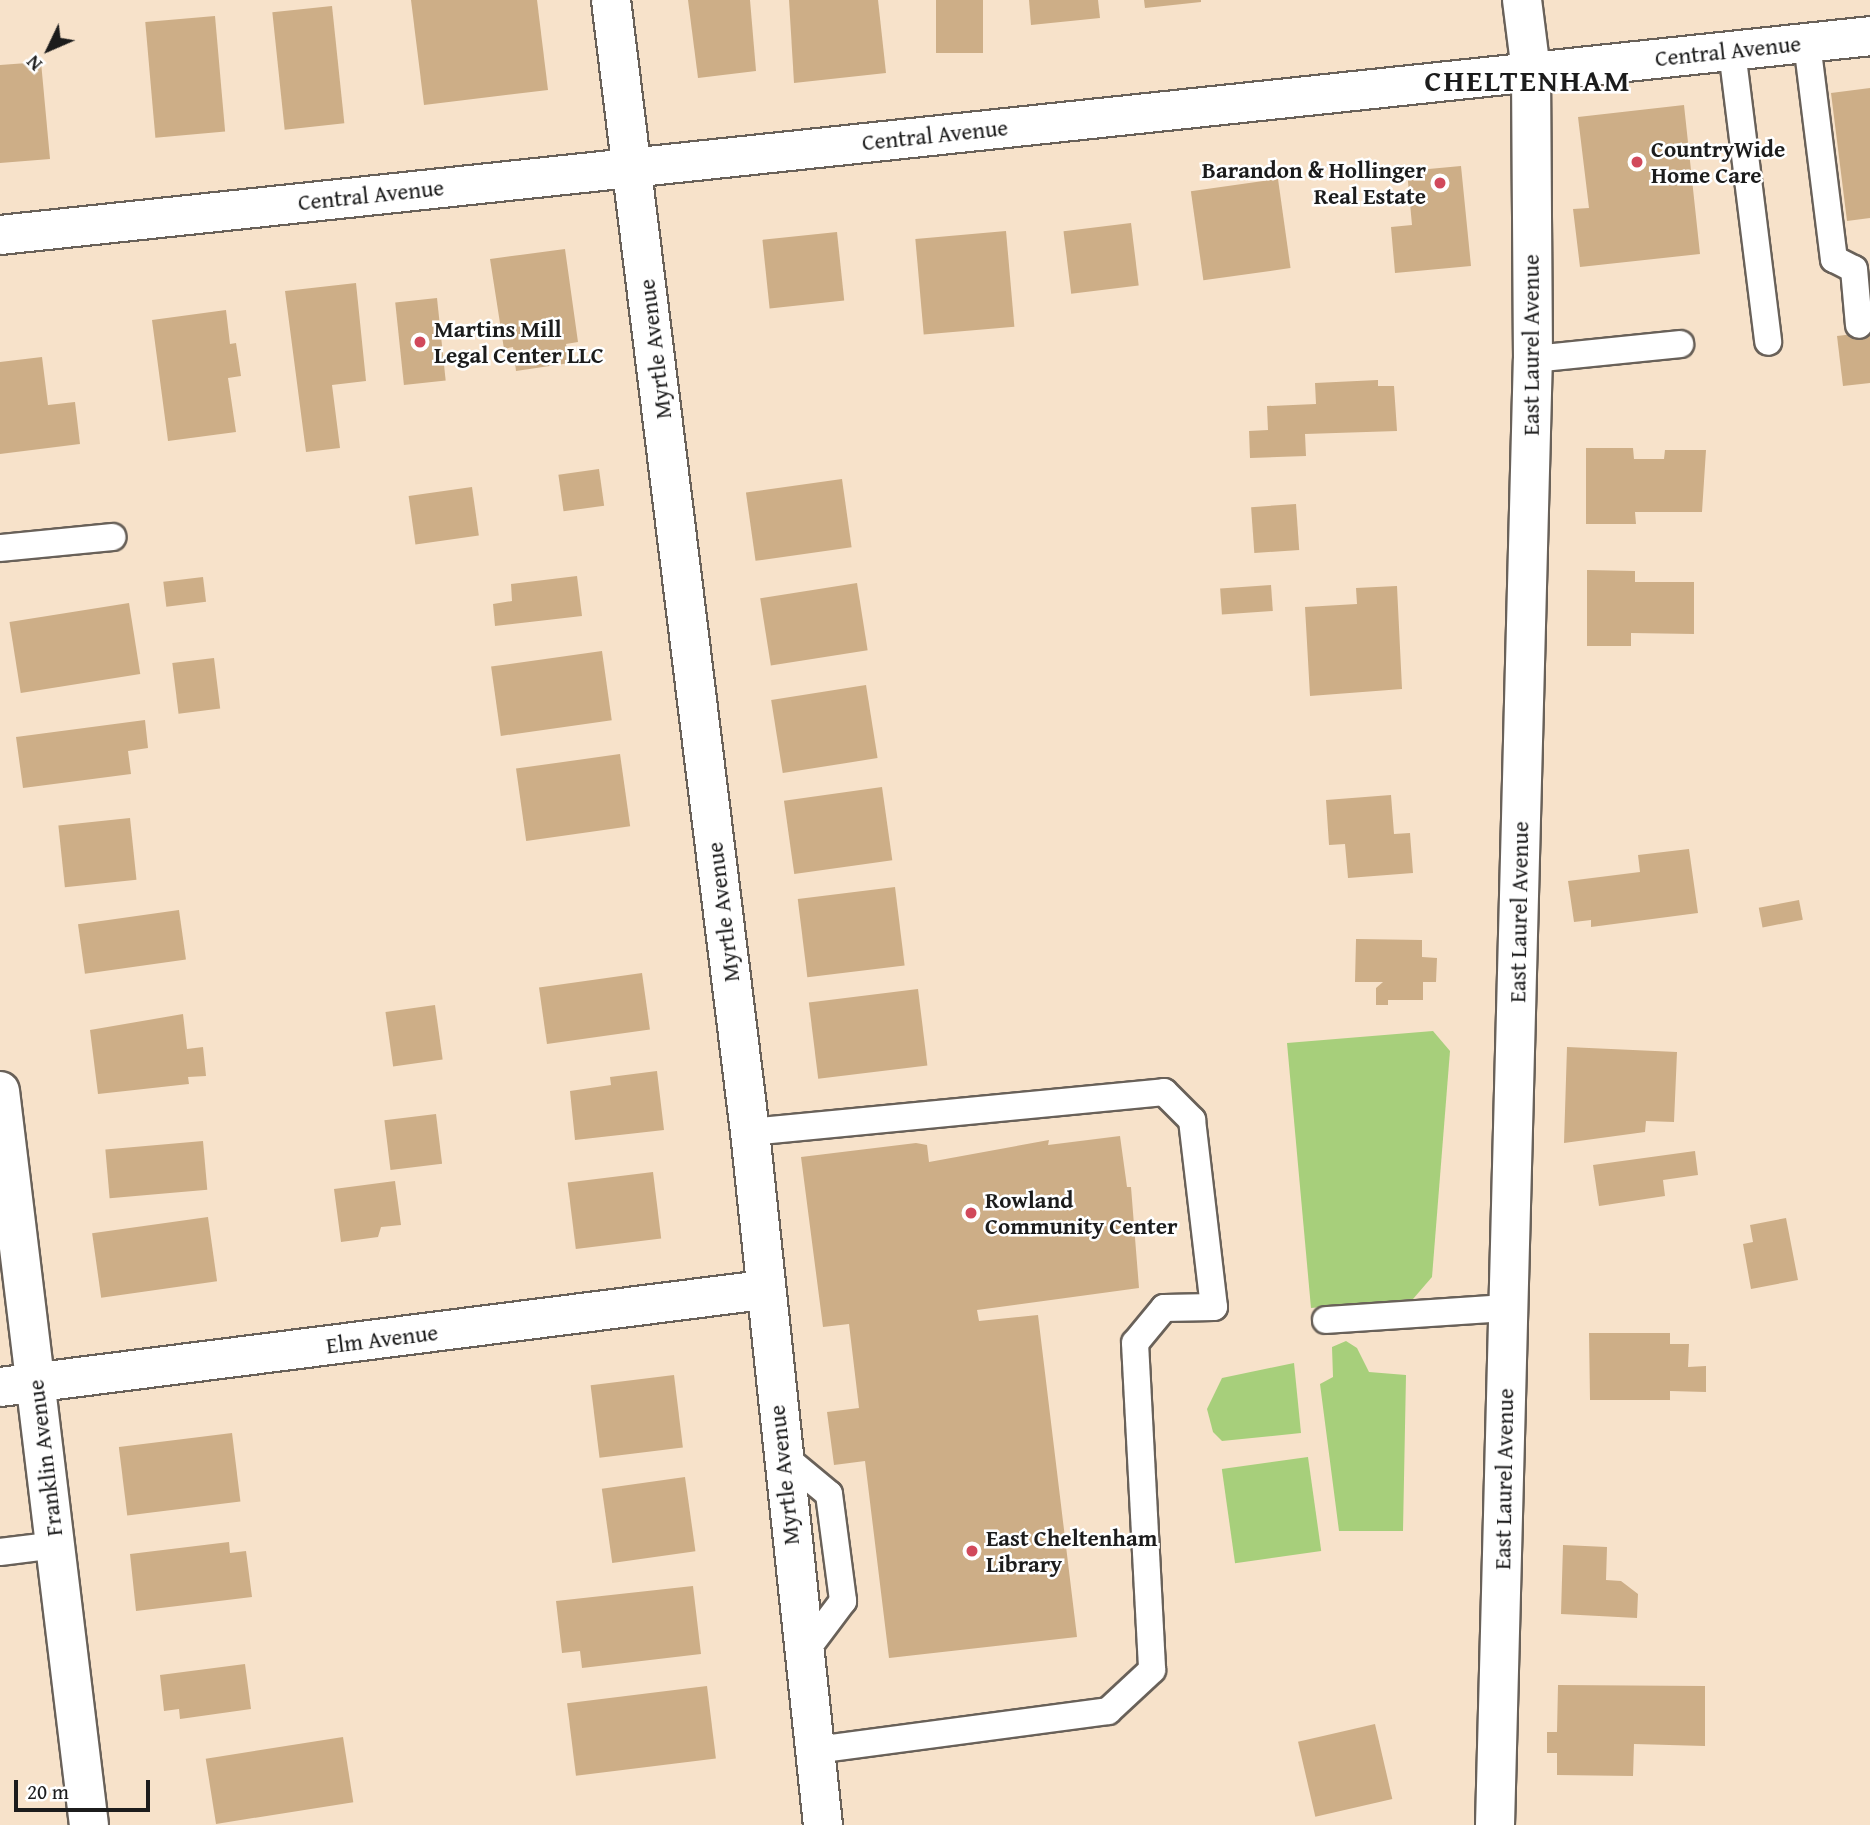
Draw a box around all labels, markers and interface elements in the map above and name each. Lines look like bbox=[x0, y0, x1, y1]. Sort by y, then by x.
north arrow bbox=[14, 14, 84, 84]
street label: Central Avenue bbox=[1654, 30, 1802, 72]
text: N bbox=[19, 49, 48, 78]
district label: CHELTENHAM bbox=[1426, 62, 1630, 98]
street label: Central Avenue bbox=[861, 114, 1009, 156]
place label: CountryWide Home Care bbox=[1651, 135, 1785, 189]
marker: CountryWide Home Care bbox=[1629, 154, 1645, 170]
place label: Barandon & Hollinger Real Estate bbox=[1202, 156, 1426, 210]
street label: Central Avenue bbox=[297, 174, 445, 216]
marker: Barandon & Hollinger Real Estate bbox=[1432, 175, 1448, 191]
street label: East Laurel Avenue bbox=[1517, 254, 1545, 436]
street label: Myrtle Avenue bbox=[633, 277, 677, 421]
place label: Martins Mill Legal Center LLC bbox=[434, 315, 604, 369]
marker: Martins Mill Legal Center LLC bbox=[412, 334, 428, 350]
street label: East Laurel Avenue bbox=[1504, 821, 1534, 1003]
street label: Myrtle Avenue bbox=[701, 840, 745, 984]
place label: Rowland Community Center bbox=[985, 1186, 1178, 1240]
marker: Rowland Community Center bbox=[963, 1205, 979, 1221]
street label: Elm Avenue bbox=[324, 1318, 440, 1360]
street label: Franklin Avenue bbox=[22, 1378, 68, 1538]
street label: East Laurel Avenue bbox=[1489, 1388, 1519, 1570]
street label: Myrtle Avenue bbox=[763, 1403, 805, 1547]
place label: East Cheltenham Library bbox=[986, 1524, 1157, 1578]
marker: East Cheltenham Library bbox=[964, 1543, 980, 1559]
scale bar bbox=[18, 1766, 154, 1810]
text: 20 m bbox=[27, 1776, 69, 1807]

